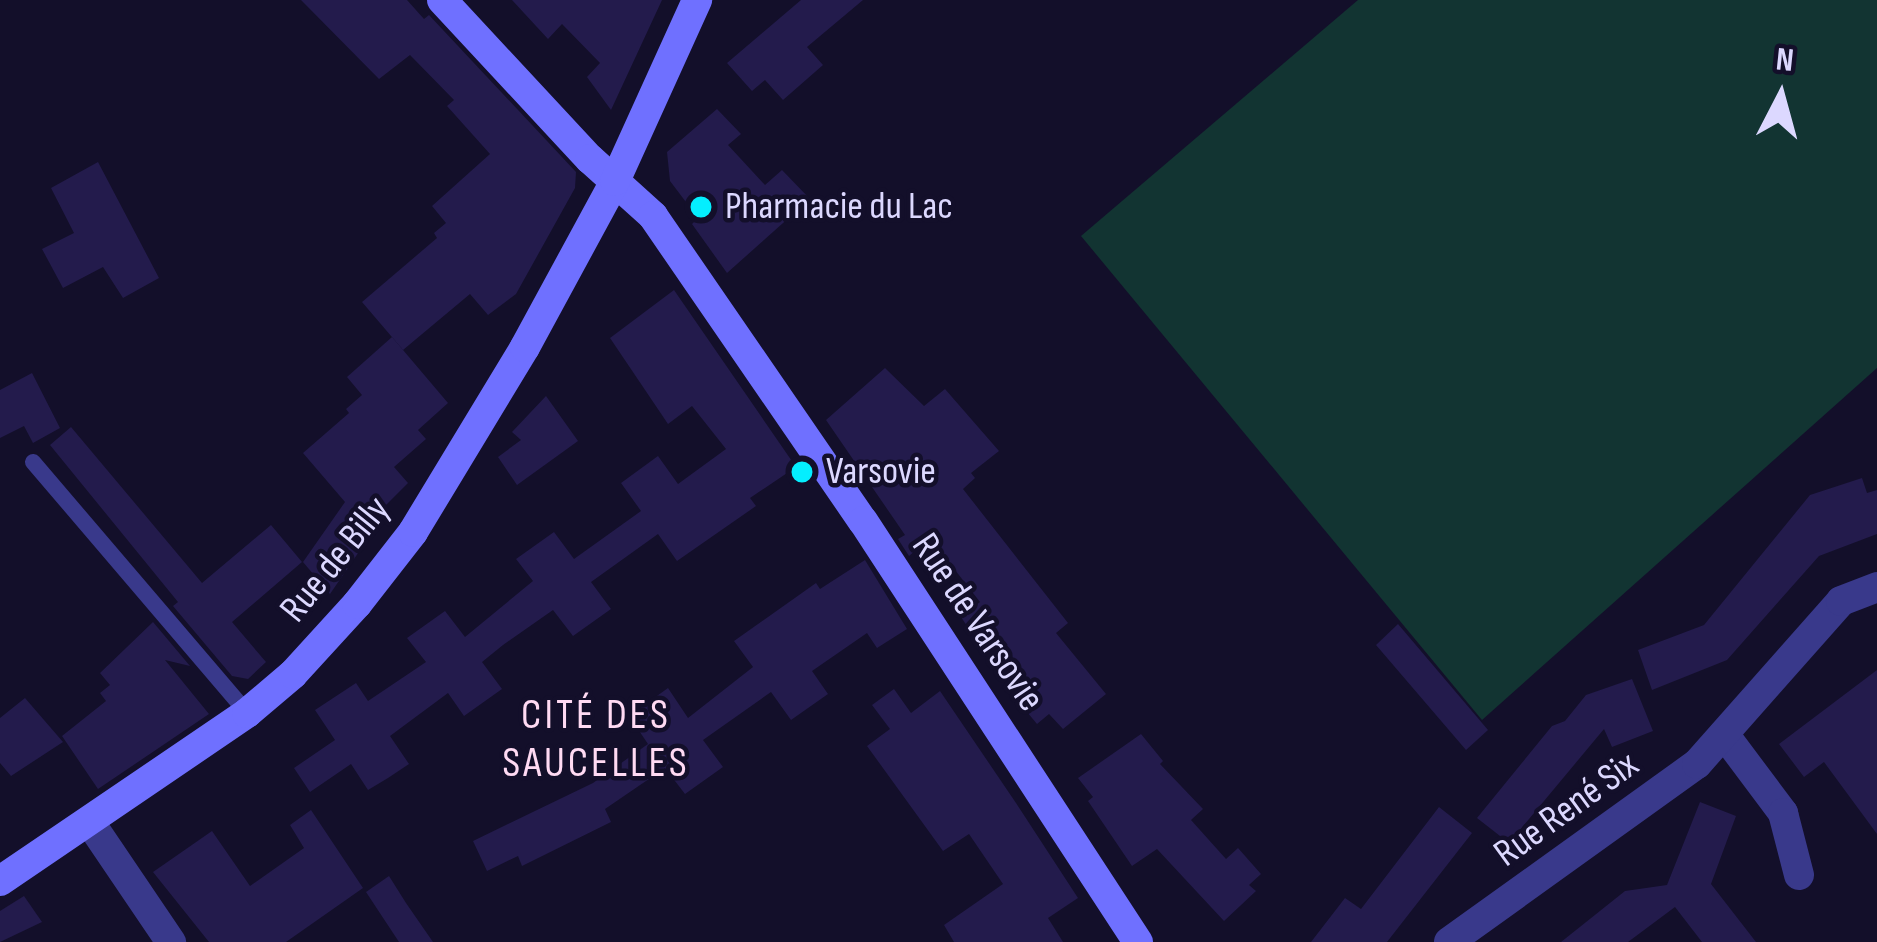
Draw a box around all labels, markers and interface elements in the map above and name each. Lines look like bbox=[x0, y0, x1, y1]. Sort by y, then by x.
north arrow bbox=[1721, 36, 1841, 156]
text: N bbox=[1774, 39, 1796, 81]
place label: Pharmacie du Lac bbox=[725, 184, 953, 230]
marker: Pharmacie du Lac bbox=[688, 194, 714, 220]
place label: Varsovie bbox=[826, 449, 936, 495]
marker: Varsovie bbox=[789, 459, 815, 485]
street label: Rue de Billy bbox=[271, 488, 401, 632]
street label: Rue de Varsovie bbox=[901, 525, 1053, 721]
district label: CITÉ DES SAUCELLES bbox=[502, 691, 690, 789]
street label: Rue René Six bbox=[1486, 742, 1648, 878]

